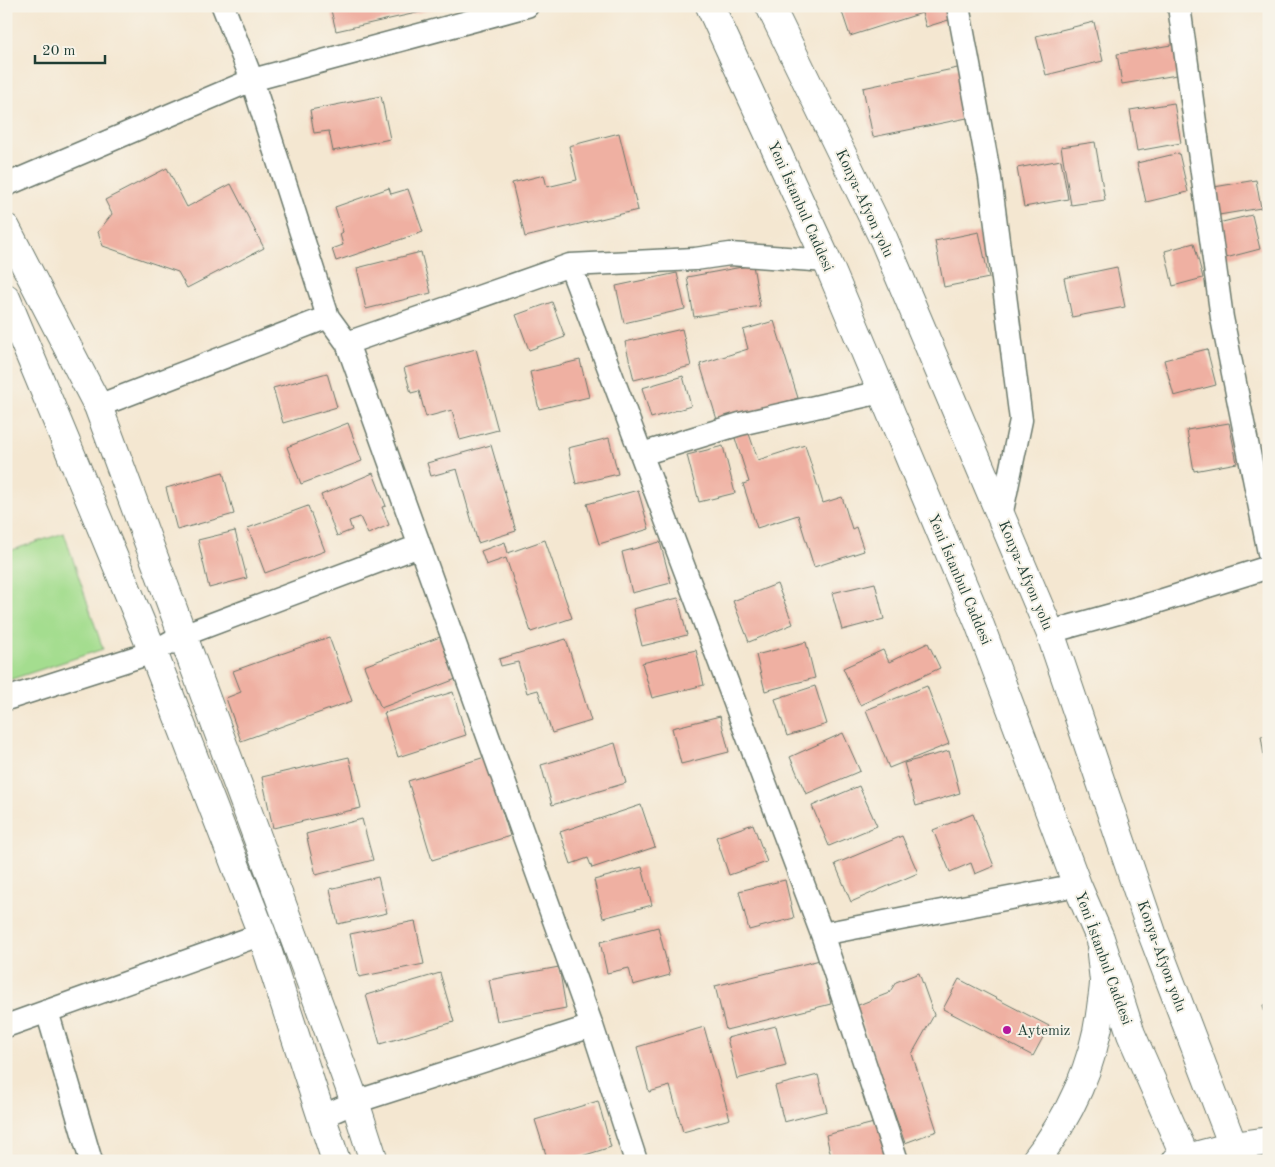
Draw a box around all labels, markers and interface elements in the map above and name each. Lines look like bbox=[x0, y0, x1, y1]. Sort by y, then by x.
scale bar bbox=[35, 32, 105, 64]
text: 20 m bbox=[42, 44, 76, 59]
street label: Yeni İstanbul Caddesi bbox=[764, 138, 838, 274]
street label: Konya-Afyon yolu bbox=[832, 147, 895, 260]
street label: Yeni İstanbul Caddesi bbox=[924, 511, 996, 647]
street label: Konya-Afyon yolu bbox=[995, 519, 1054, 633]
street label: Yeni İstanbul Caddesi bbox=[1071, 889, 1137, 1027]
street label: Konya-Afyon yolu bbox=[1133, 899, 1188, 1014]
marker: Aytemiz bbox=[1001, 1024, 1013, 1036]
place label: Aytemiz bbox=[1017, 1024, 1070, 1039]

